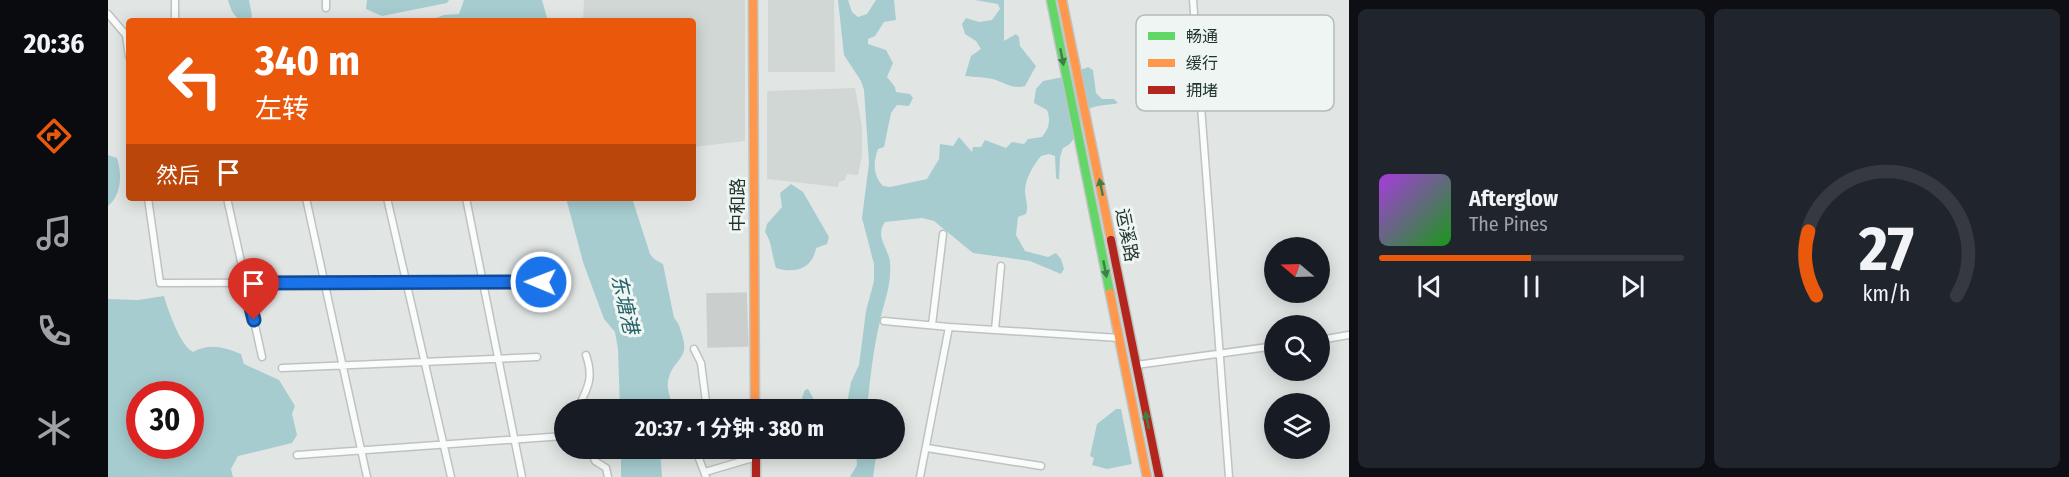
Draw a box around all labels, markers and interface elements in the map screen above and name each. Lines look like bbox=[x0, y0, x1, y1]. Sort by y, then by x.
legend bbox=[1136, 15, 1334, 111]
text: 畅通 bbox=[1186, 27, 1218, 46]
text: 20:36 bbox=[24, 28, 84, 60]
text: 340 m bbox=[255, 36, 360, 86]
icon: left bbox=[156, 42, 234, 120]
one-way arrow bbox=[1058, 48, 1068, 67]
text: 缓行 bbox=[1186, 54, 1218, 73]
text: 拥堵 bbox=[1186, 81, 1218, 100]
text: 左转 bbox=[255, 93, 309, 125]
icon: directions bbox=[33, 115, 75, 157]
icon: arrive bbox=[212, 156, 245, 189]
text: 然后 bbox=[156, 162, 200, 189]
street label: 中和路 bbox=[727, 178, 749, 232]
one-way arrow bbox=[1096, 178, 1105, 197]
text: Afterglow bbox=[1469, 185, 1558, 212]
street label: 运溪路 bbox=[1111, 206, 1143, 264]
icon: music bbox=[33, 212, 75, 254]
text: The Pines bbox=[1469, 212, 1548, 236]
text: 27 bbox=[1858, 212, 1914, 287]
north arrow bbox=[1264, 237, 1330, 303]
map controls bbox=[1264, 237, 1330, 459]
position arrow bbox=[509, 250, 573, 314]
pin bbox=[228, 258, 279, 320]
one-way arrow bbox=[1101, 260, 1110, 279]
icon: arrive bbox=[237, 267, 270, 300]
icon: previous bbox=[1413, 270, 1446, 303]
icon: pause bbox=[1515, 270, 1548, 303]
icon: next bbox=[1616, 270, 1649, 303]
water label: 东塘港 bbox=[607, 272, 644, 339]
text: km/h bbox=[1863, 281, 1911, 307]
icon: phone bbox=[33, 310, 75, 352]
button: search bbox=[1264, 315, 1330, 381]
speed limit sign: 30 bbox=[126, 381, 204, 459]
button: layers bbox=[1264, 393, 1330, 459]
icon: climate bbox=[33, 407, 75, 449]
one-way arrow bbox=[1142, 410, 1151, 429]
text: 20:37 · 1 分钟 · 380 m bbox=[635, 415, 824, 442]

